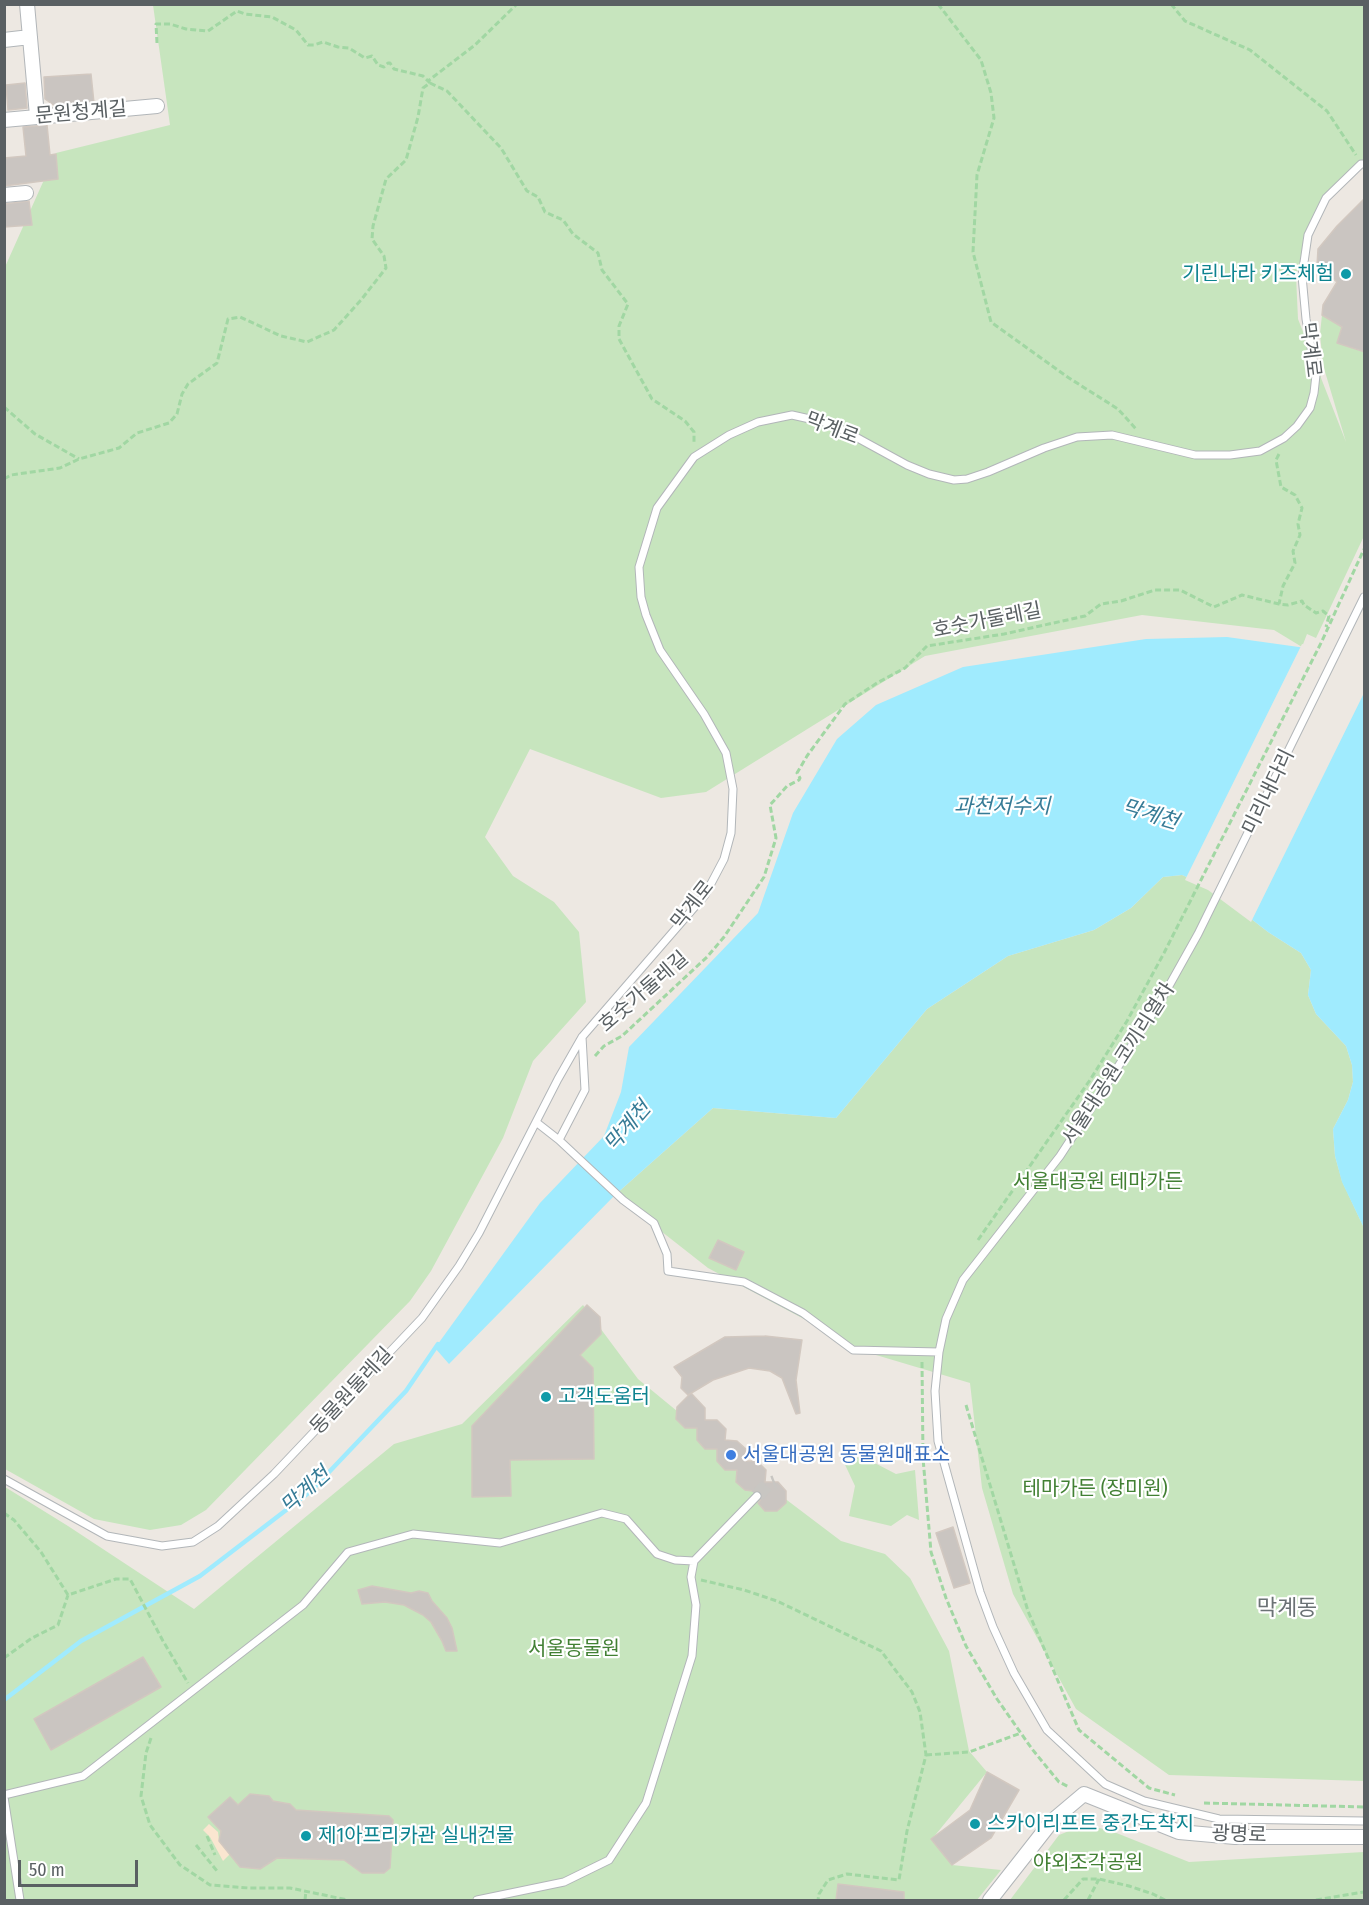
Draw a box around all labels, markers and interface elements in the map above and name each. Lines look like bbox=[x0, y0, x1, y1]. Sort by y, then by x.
street label: 문원청계길 bbox=[34, 97, 128, 129]
place label: 기린나라 키즈체험 bbox=[1182, 262, 1334, 286]
marker: 기린나라 키즈체험 bbox=[1339, 267, 1353, 281]
street label: 막계로 bbox=[1295, 321, 1325, 379]
street label: 막계로 bbox=[802, 408, 862, 450]
street label: 호숫가둘레길 bbox=[931, 599, 1043, 643]
street label: 미리내다리 bbox=[1238, 745, 1300, 839]
water label: 과천저수지 bbox=[954, 794, 1050, 820]
water label: 막계천 bbox=[1119, 794, 1181, 836]
street label: 막계로 bbox=[667, 876, 719, 934]
street label: 호숫가둘레길 bbox=[594, 947, 694, 1037]
street label: 서울대공원 코끼리열차 bbox=[1058, 978, 1180, 1150]
water label: 막계천 bbox=[599, 1097, 657, 1157]
park label: 서울대공원 테마가든 bbox=[1013, 1170, 1183, 1194]
street label: 동물원둘레길 bbox=[306, 1342, 398, 1440]
place label: 고객도움터 bbox=[558, 1385, 650, 1409]
marker: 고객도움터 bbox=[539, 1390, 553, 1404]
place label: 서울대공원 동물원매표소 bbox=[743, 1443, 950, 1467]
marker: 서울대공원 동물원매표소 bbox=[724, 1448, 738, 1462]
water label: 막계천 bbox=[276, 1462, 336, 1520]
park label: 테마가든 (장미원) bbox=[1022, 1477, 1168, 1501]
district label: 막계동 bbox=[1257, 1596, 1317, 1622]
park label: 서울동물원 bbox=[528, 1637, 620, 1661]
place label: 스카이리프트 중간도착지 bbox=[987, 1812, 1194, 1836]
marker: 스카이리프트 중간도착지 bbox=[968, 1817, 982, 1831]
street label: 광명로 bbox=[1211, 1822, 1267, 1848]
place label: 제1아프리카관 실내건물 bbox=[318, 1824, 514, 1848]
marker: 제1아프리카관 실내건물 bbox=[299, 1829, 313, 1843]
scale bar bbox=[21, 1848, 141, 1886]
park label: 야외조각공원 bbox=[1033, 1851, 1143, 1875]
text: 50 m bbox=[29, 1859, 65, 1881]

